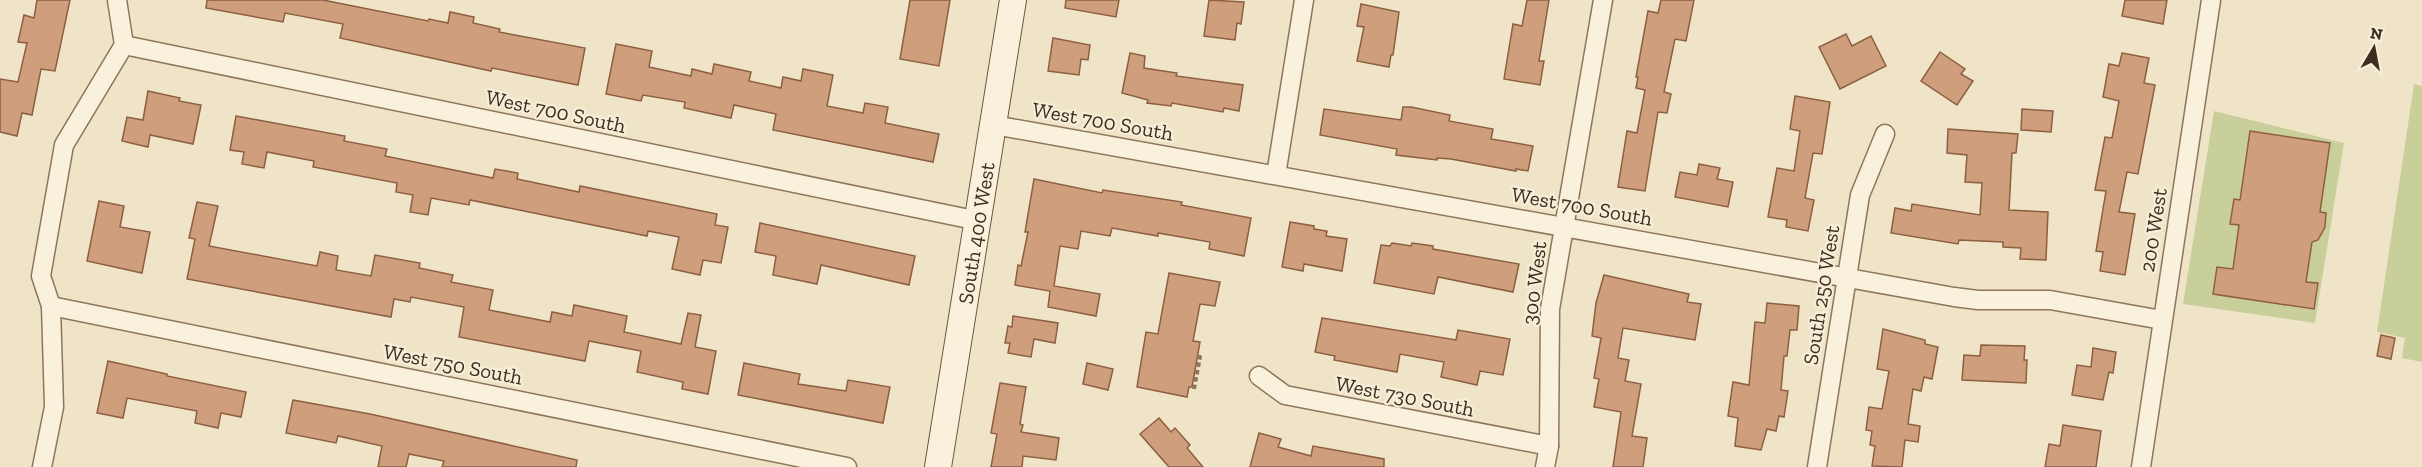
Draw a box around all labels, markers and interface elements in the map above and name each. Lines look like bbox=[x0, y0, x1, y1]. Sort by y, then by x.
north arrow bbox=[2344, 18, 2404, 78]
text: N bbox=[2369, 23, 2384, 44]
street label: West 700 South bbox=[484, 84, 628, 138]
street label: West 700 South bbox=[1031, 96, 1176, 146]
street label: South 400 West bbox=[952, 160, 999, 306]
street label: West 700 South bbox=[1510, 181, 1655, 231]
street label: 200 West bbox=[2134, 186, 2172, 274]
street label: South 250 West bbox=[1798, 223, 1844, 367]
street label: 300 West bbox=[1516, 240, 1552, 326]
street label: West 750 South bbox=[381, 338, 525, 390]
street label: West 730 South bbox=[1334, 370, 1477, 422]

